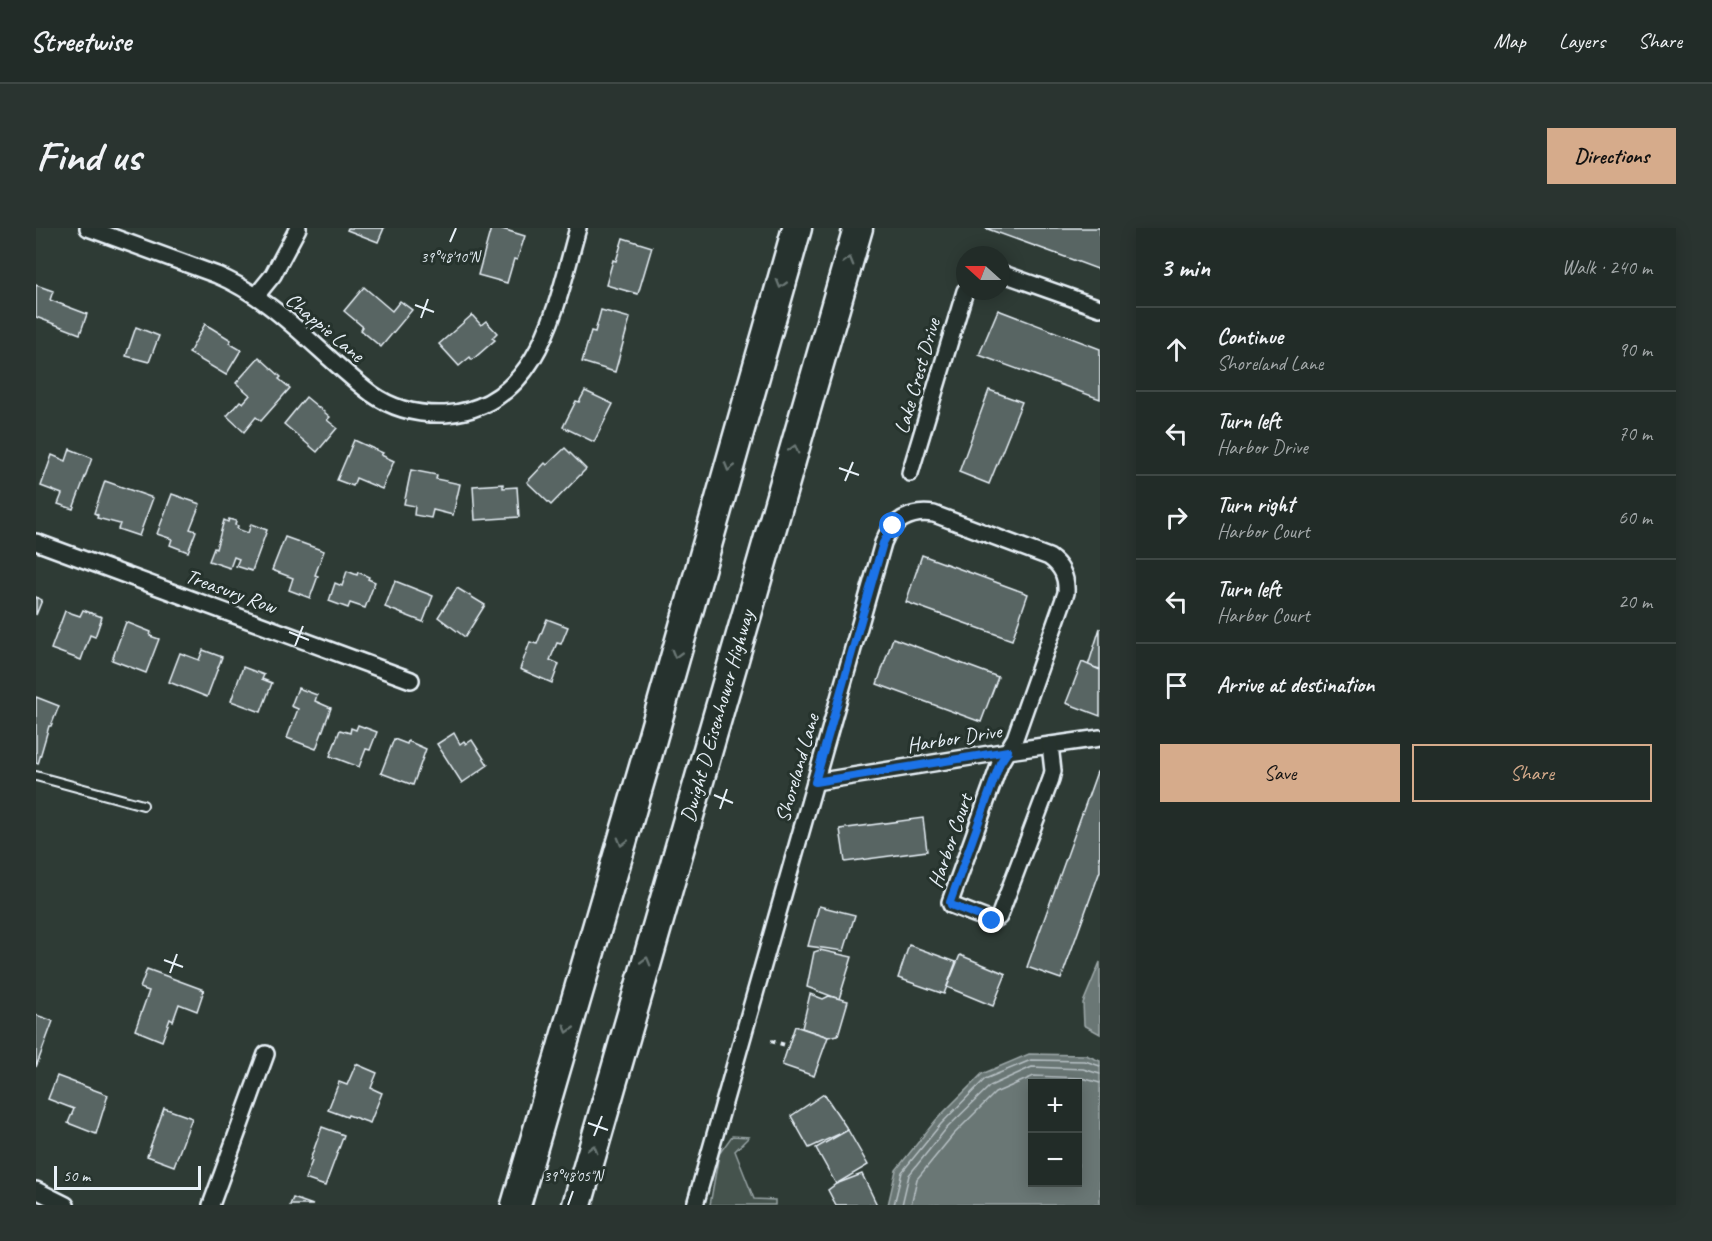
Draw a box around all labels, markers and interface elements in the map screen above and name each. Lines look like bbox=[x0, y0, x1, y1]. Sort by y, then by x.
text: Streetwise bbox=[30, 24, 131, 59]
text: Map bbox=[1493, 28, 1526, 54]
text: Layers bbox=[1559, 28, 1605, 54]
text: Share bbox=[1638, 28, 1682, 54]
button: Directions bbox=[1547, 128, 1676, 184]
text: Find us bbox=[36, 130, 141, 183]
north arrow bbox=[956, 246, 1010, 300]
text: 39°48'10"N bbox=[420, 248, 483, 267]
text: 3 min bbox=[1160, 251, 1210, 284]
text: Walk · 240 m bbox=[1562, 255, 1652, 280]
one-way arrow bbox=[841, 256, 854, 266]
one-way arrow bbox=[776, 278, 788, 289]
street label: Chappie Lane bbox=[280, 287, 371, 368]
street label: Lake Crest Drive bbox=[888, 314, 946, 437]
text: Continue bbox=[1217, 323, 1283, 351]
icon: ahead bbox=[1160, 333, 1193, 366]
text: 90 m bbox=[1618, 337, 1652, 362]
text: Shoreland Lane bbox=[1217, 351, 1323, 376]
text: Turn left bbox=[1217, 407, 1281, 435]
icon: left bbox=[1160, 417, 1193, 450]
text: 70 m bbox=[1618, 421, 1652, 446]
text: Harbor Drive bbox=[1217, 435, 1308, 460]
one-way arrow bbox=[787, 444, 800, 454]
one-way arrow bbox=[724, 461, 736, 471]
text: Turn right bbox=[1217, 491, 1294, 519]
icon: right bbox=[1160, 501, 1193, 534]
text: 60 m bbox=[1618, 505, 1652, 530]
route start bbox=[879, 512, 905, 538]
text: Harbor Court bbox=[1217, 519, 1310, 544]
street label: Treasury Row bbox=[182, 563, 282, 620]
text: Turn left bbox=[1217, 575, 1281, 603]
icon: left bbox=[1160, 585, 1193, 618]
text: 20 m bbox=[1618, 589, 1652, 614]
text: Harbor Court bbox=[1217, 603, 1310, 628]
street label: Dwight D Eisenhower Highway bbox=[674, 605, 760, 825]
one-way arrow bbox=[671, 648, 683, 659]
icon: arrive bbox=[1160, 669, 1193, 702]
text: Arrive at destination bbox=[1217, 671, 1374, 699]
street label: Shoreland Lane bbox=[769, 710, 825, 825]
street label: Harbor Drive bbox=[905, 717, 1005, 758]
button: Save bbox=[1160, 744, 1400, 802]
button: Share bbox=[1412, 744, 1652, 802]
street label: Harbor Court bbox=[922, 789, 979, 891]
one-way arrow bbox=[617, 836, 629, 847]
route end bbox=[978, 907, 1004, 933]
one-way arrow bbox=[639, 956, 651, 967]
one-way arrow bbox=[563, 1023, 575, 1034]
map controls bbox=[1028, 1079, 1082, 1187]
button: + bbox=[1028, 1079, 1082, 1133]
button: − bbox=[1028, 1133, 1082, 1187]
one-way arrow bbox=[585, 1144, 598, 1154]
scale bar bbox=[54, 1163, 201, 1190]
text: 50 m bbox=[63, 1166, 90, 1186]
text: 39°48'05"N bbox=[543, 1167, 606, 1186]

